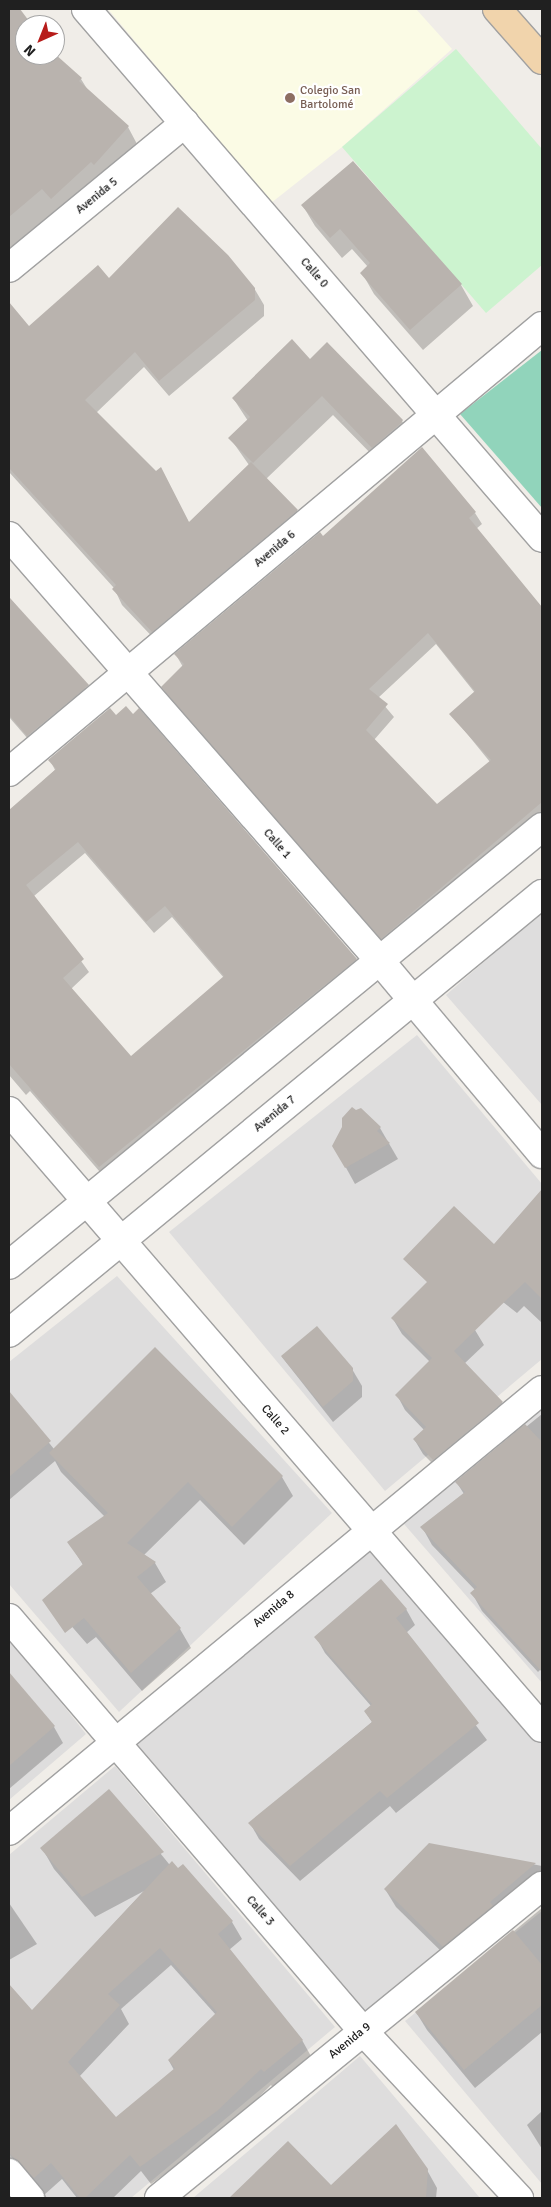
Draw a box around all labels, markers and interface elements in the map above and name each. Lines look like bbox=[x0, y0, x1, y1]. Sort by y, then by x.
north arrow bbox=[15, 15, 65, 65]
text: N bbox=[21, 41, 39, 60]
place label: Colegio San Bartolomé bbox=[300, 84, 361, 112]
marker: Colegio San Bartolomé bbox=[284, 92, 296, 104]
street label: Avenida 5 bbox=[73, 175, 121, 217]
street label: Calle 0 bbox=[297, 255, 331, 291]
street label: Avenida 6 bbox=[251, 527, 299, 571]
street label: Calle 1 bbox=[260, 826, 294, 862]
street label: Avenida 7 bbox=[251, 1093, 299, 1135]
street label: Calle 2 bbox=[258, 1402, 292, 1438]
street label: Avenida 8 bbox=[250, 1587, 298, 1631]
street label: Calle 3 bbox=[243, 1893, 277, 1929]
street label: Avenida 9 bbox=[326, 2020, 374, 2062]

